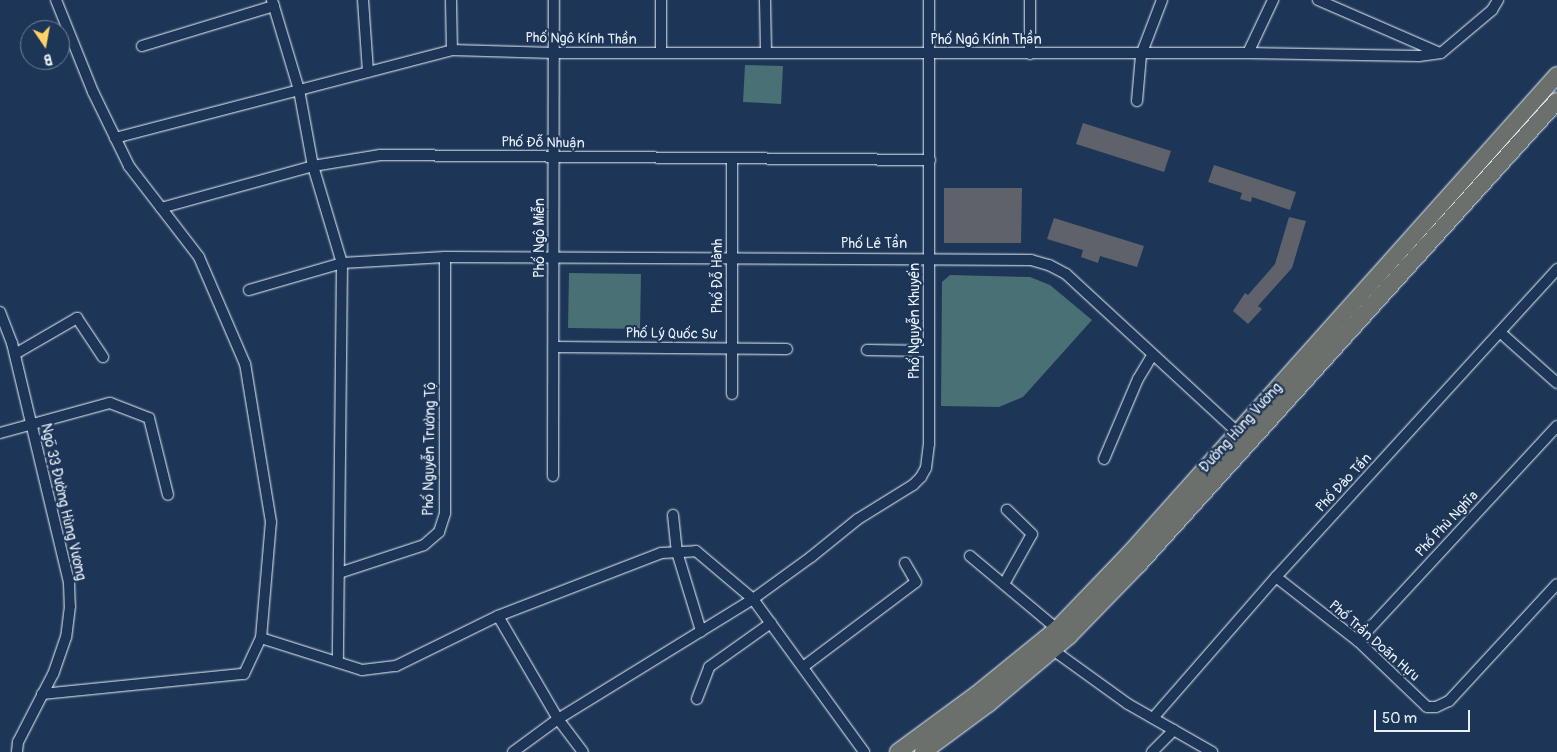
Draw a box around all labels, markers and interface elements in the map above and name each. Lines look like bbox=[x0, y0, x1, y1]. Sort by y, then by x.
north arrow bbox=[20, 20, 70, 70]
street label: Phố Ngô Kính Thần bbox=[525, 30, 637, 48]
street label: Phố Ngô Kính Thần bbox=[930, 32, 1042, 48]
text: B bbox=[42, 50, 54, 68]
street label: Phố Đỗ Nhuận bbox=[501, 134, 585, 152]
street label: Phố Ngô Miễn bbox=[532, 198, 548, 278]
street label: Phố Lê Tần bbox=[841, 236, 907, 252]
street label: Phố Đỗ Hành bbox=[710, 239, 726, 313]
street label: Phố Nguyễn Khuyến bbox=[907, 263, 923, 379]
street label: Phố Lý Quốc Sư bbox=[626, 325, 716, 343]
street label: Đường Hùng Vương bbox=[1196, 380, 1286, 476]
street label: Phố Nguyễn Trường Tộ bbox=[420, 382, 440, 516]
street label: Ngõ 33 Đường Hùng Vương bbox=[37, 422, 89, 582]
street label: Phố Đào Tấn bbox=[1313, 450, 1375, 516]
street label: Phố Phù Nghĩa bbox=[1412, 487, 1482, 561]
street label: Phố Trần Doãn Hựu bbox=[1325, 597, 1423, 685]
scale bar bbox=[1377, 700, 1473, 732]
text: 50 m bbox=[1382, 709, 1417, 728]

